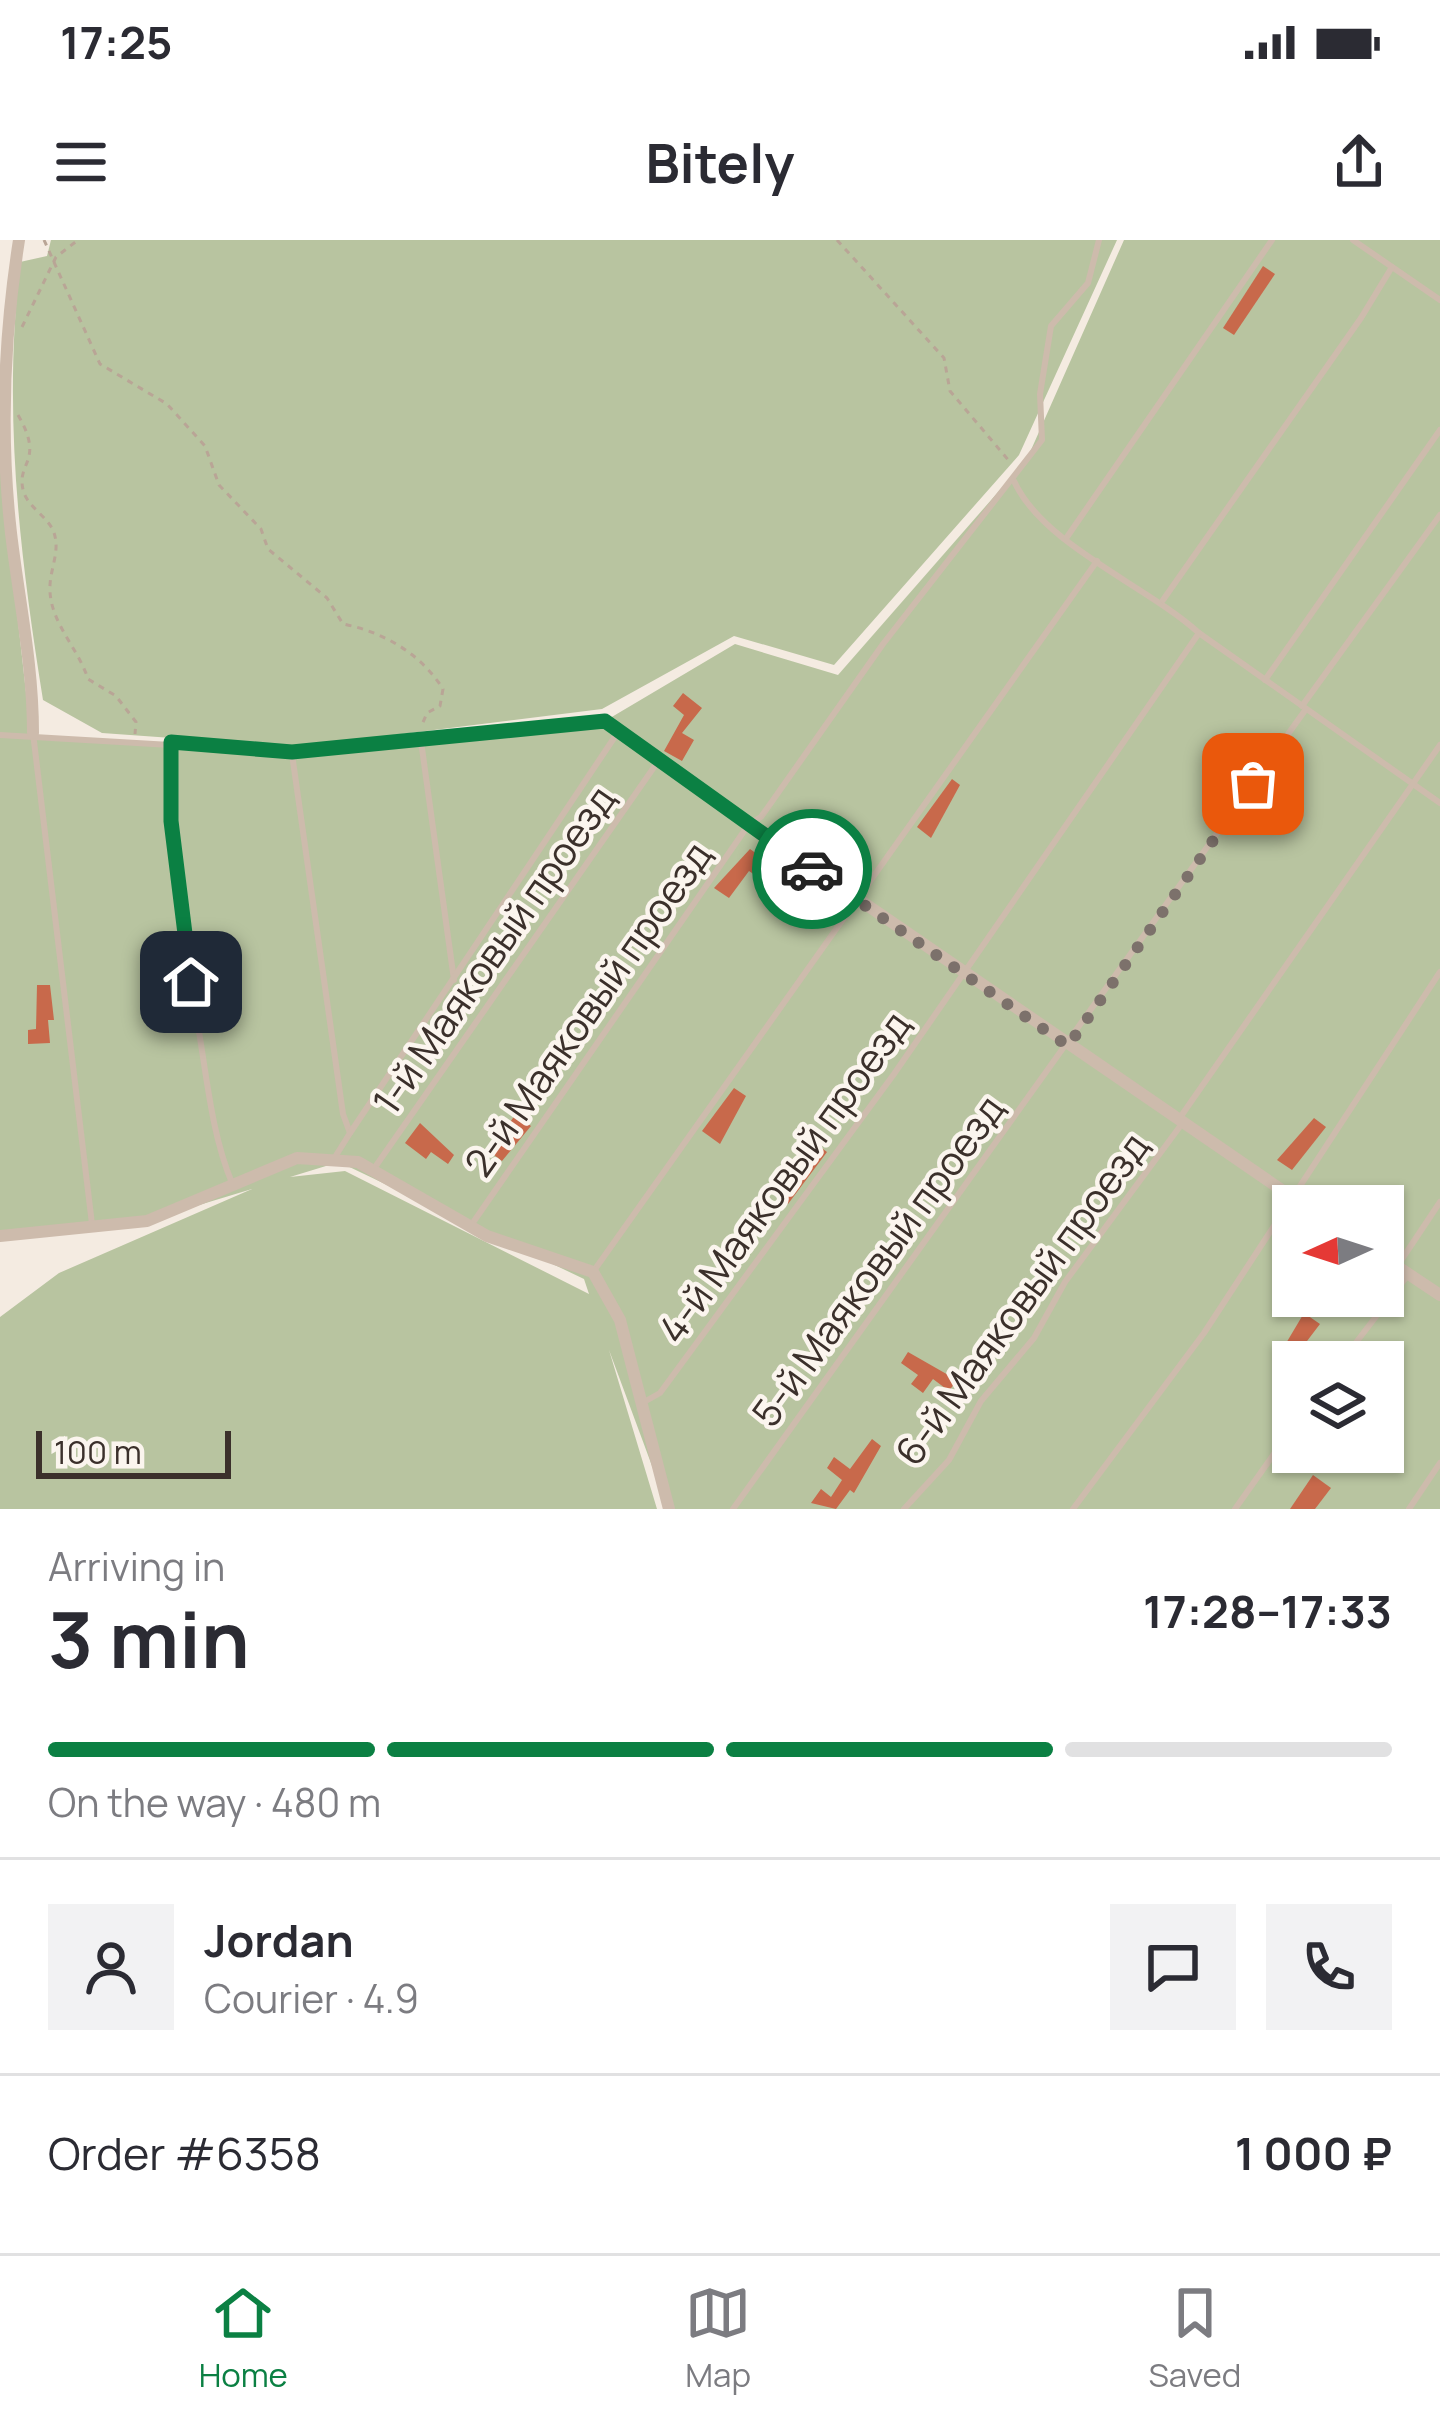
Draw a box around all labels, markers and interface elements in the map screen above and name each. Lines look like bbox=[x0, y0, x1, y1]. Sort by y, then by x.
text: 17:25 bbox=[60, 11, 172, 73]
text: Bitely bbox=[646, 125, 795, 199]
icon: menu bbox=[48, 129, 114, 195]
icon: share bbox=[1326, 129, 1392, 195]
pin bbox=[1202, 733, 1304, 835]
icon: bag bbox=[1220, 751, 1286, 817]
street label: 1-й Маяковый проезд bbox=[359, 774, 627, 1125]
courier bbox=[752, 809, 872, 929]
street label: 2-й Маяковый проезд bbox=[451, 830, 723, 1187]
icon: car bbox=[779, 836, 845, 902]
pin bbox=[140, 931, 242, 1033]
icon: home bbox=[158, 949, 224, 1015]
street label: 4-й Маяковый проезд bbox=[644, 1000, 922, 1353]
street label: 5-й Маяковый проезд bbox=[739, 1084, 1016, 1437]
street label: 6-й Маяковый проезд bbox=[882, 1121, 1160, 1476]
north arrow bbox=[1272, 1185, 1404, 1317]
map controls bbox=[1272, 1185, 1404, 1473]
button: layers bbox=[1272, 1341, 1404, 1473]
scale bar bbox=[36, 1425, 231, 1478]
text: 100 m bbox=[54, 1429, 142, 1474]
text: Arriving in bbox=[48, 1539, 225, 1593]
text: 17:28–17:33 bbox=[1143, 1580, 1392, 1642]
text: 3 min bbox=[48, 1585, 250, 1691]
text: On the way · 480 m bbox=[48, 1775, 381, 1829]
button: person bbox=[48, 1904, 174, 2030]
button: chat bbox=[1110, 1904, 1236, 2030]
button: phone bbox=[1266, 1904, 1392, 2030]
text: Jordan bbox=[204, 1909, 354, 1971]
text: Courier · 4.9 bbox=[204, 1971, 419, 2025]
text: Order #6358 bbox=[48, 2122, 321, 2184]
text: 1 000 ₽ bbox=[1235, 2122, 1392, 2184]
tab: Home bbox=[199, 2280, 288, 2397]
tab: Map bbox=[685, 2280, 751, 2397]
tab: Saved bbox=[1148, 2280, 1241, 2397]

